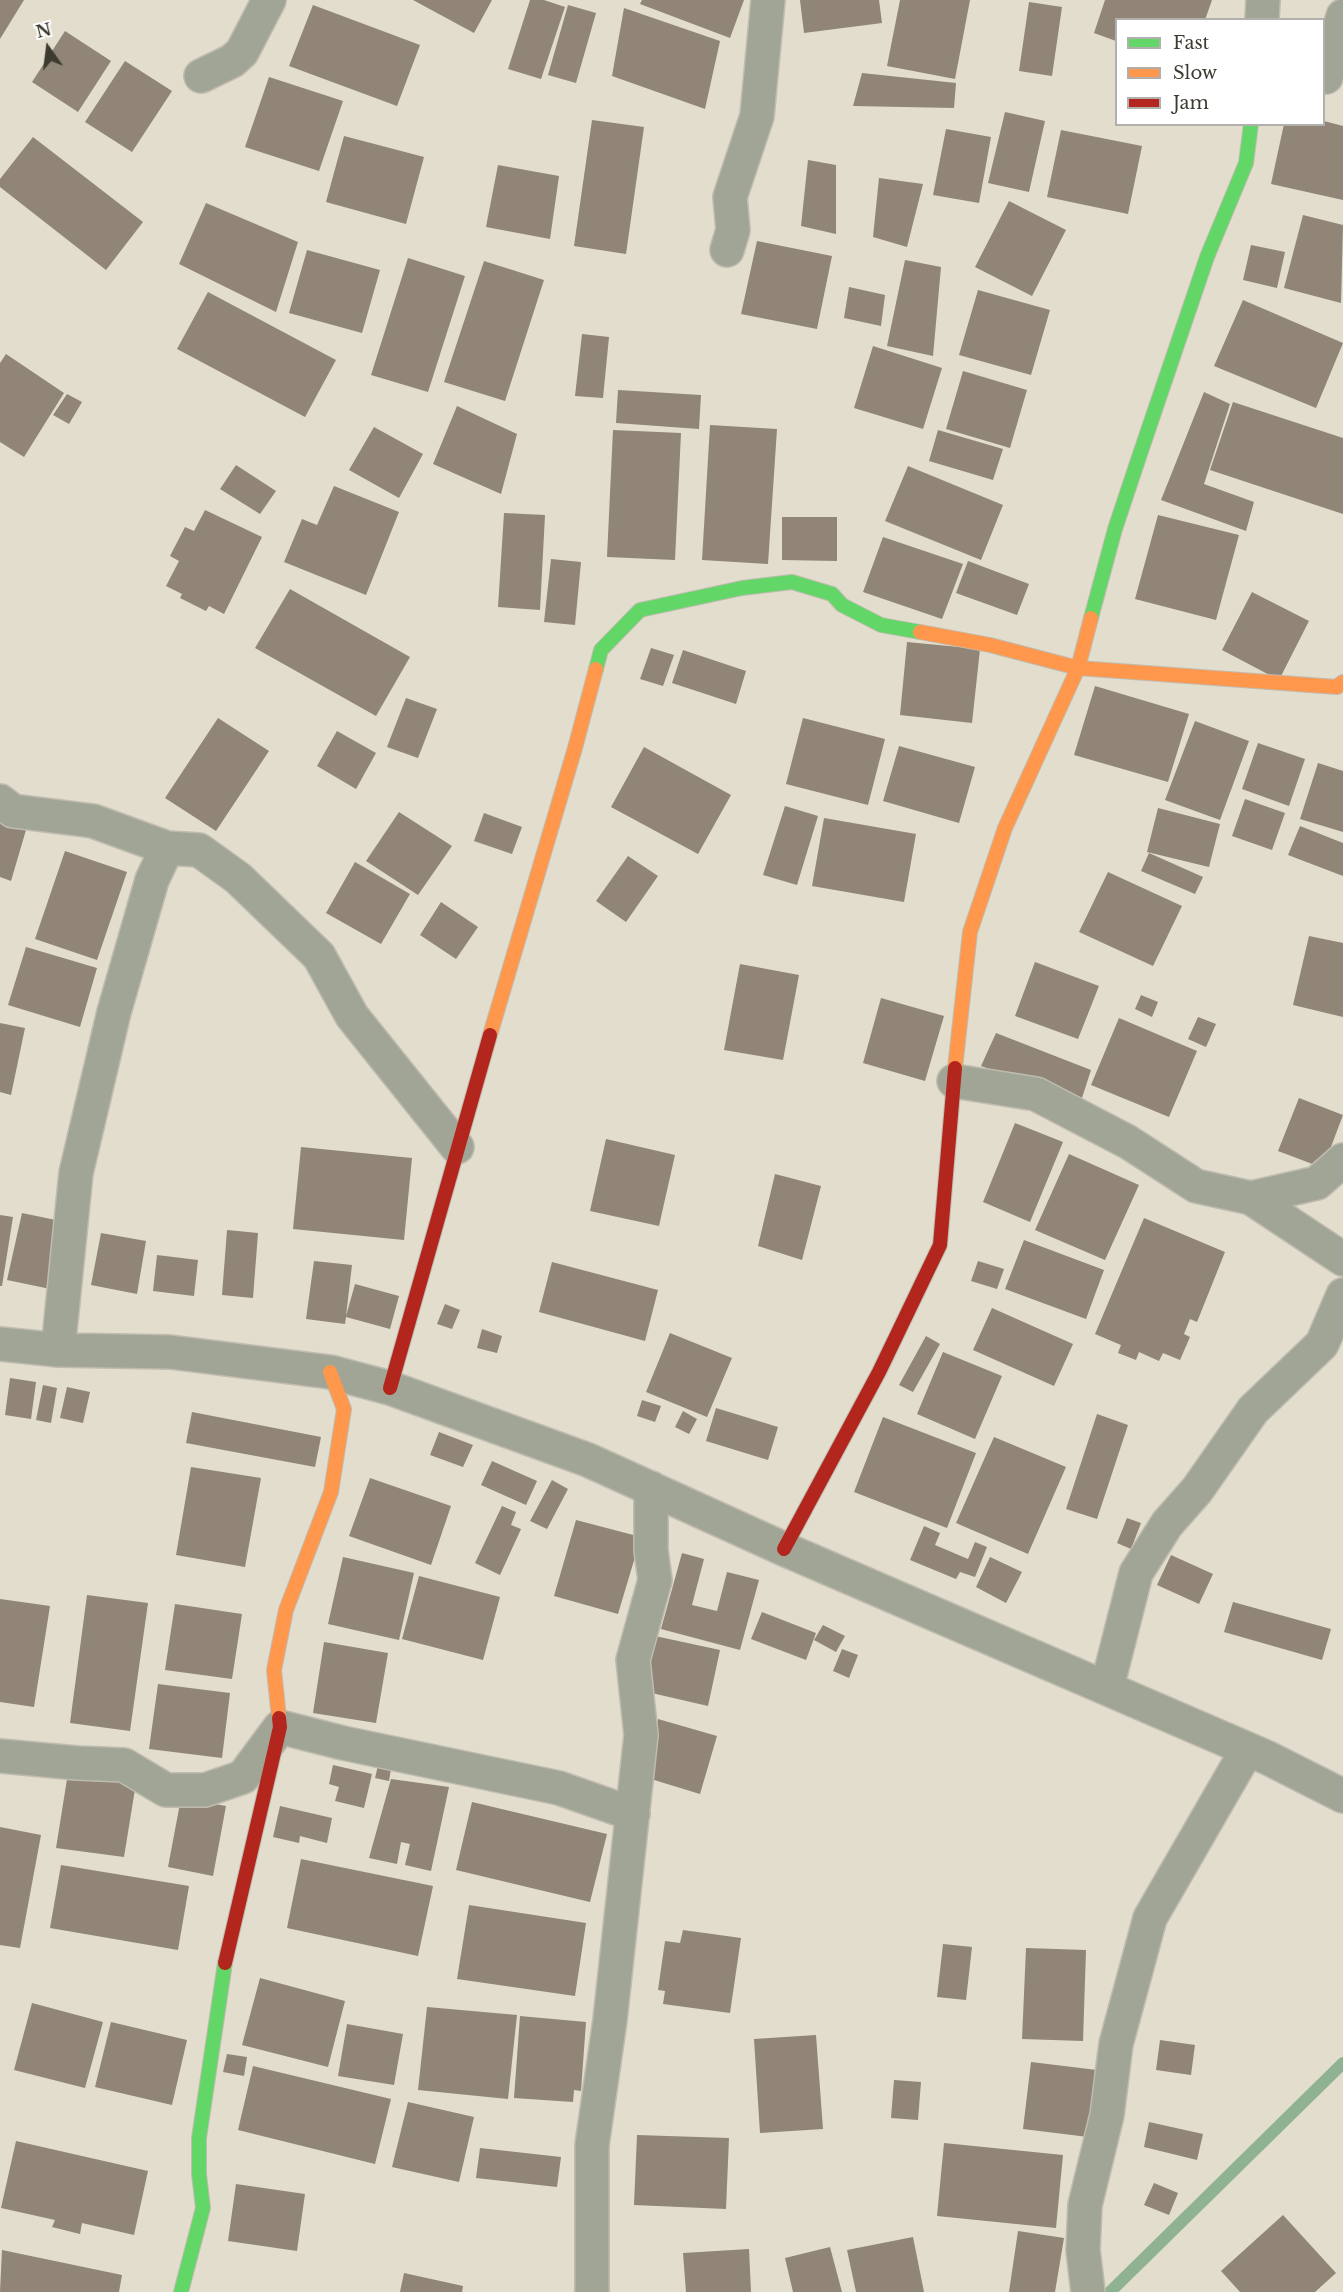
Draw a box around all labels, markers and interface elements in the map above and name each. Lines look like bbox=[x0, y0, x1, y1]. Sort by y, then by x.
north arrow bbox=[18, 18, 78, 78]
legend bbox=[1115, 18, 1325, 126]
text: N bbox=[34, 19, 53, 42]
text: Fast bbox=[1173, 32, 1209, 54]
text: Slow bbox=[1173, 62, 1217, 84]
text: Jam bbox=[1173, 92, 1209, 114]

